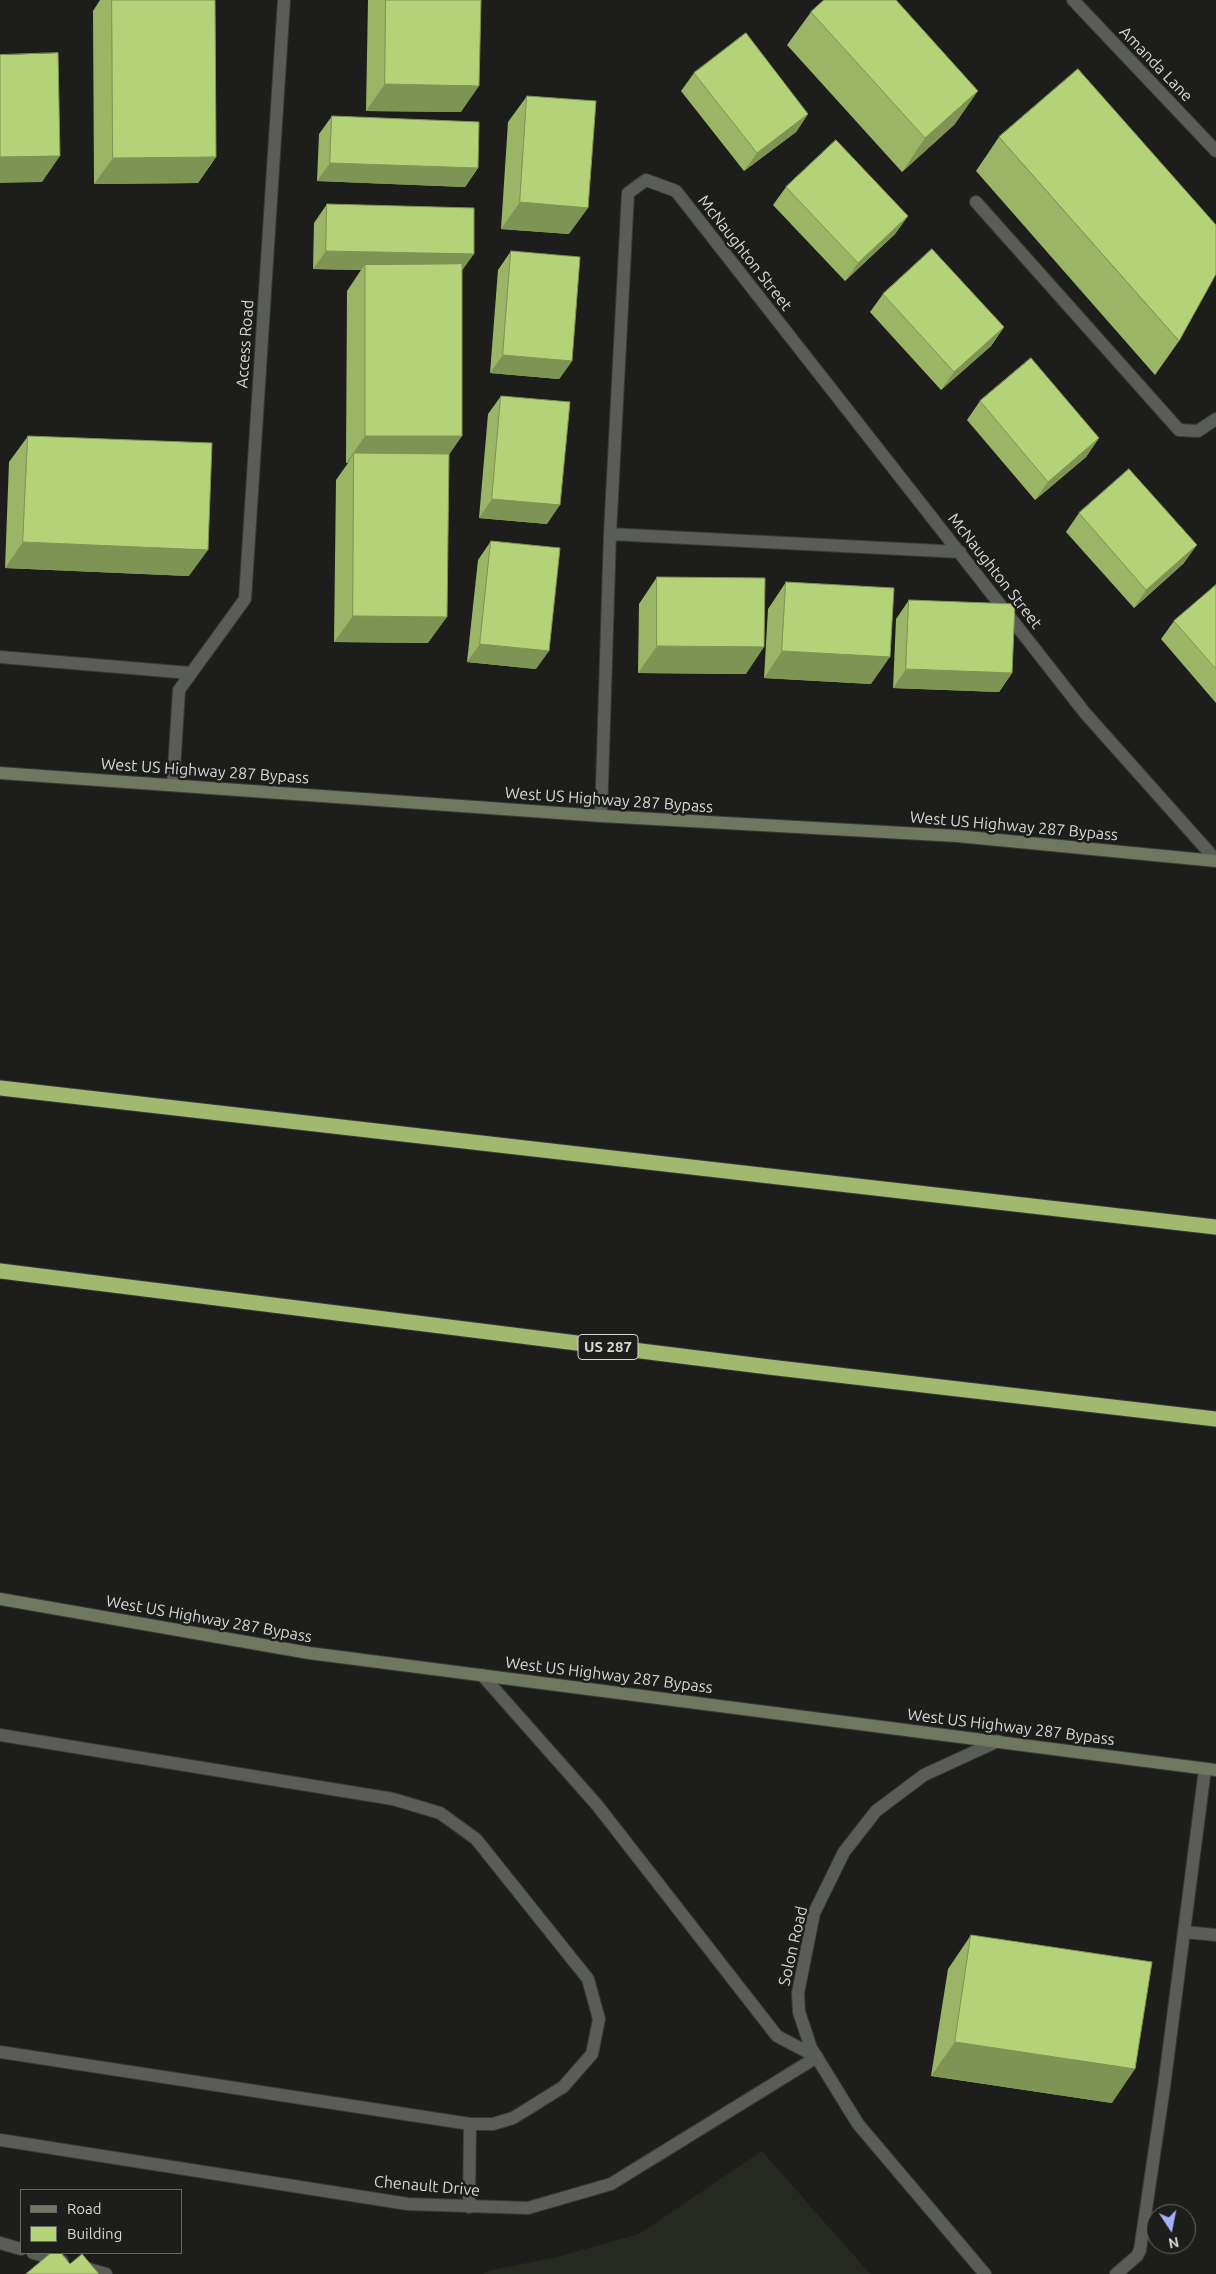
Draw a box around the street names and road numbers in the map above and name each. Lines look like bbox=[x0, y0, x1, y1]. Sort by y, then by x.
street label: Amanda Lane bbox=[1115, 22, 1197, 106]
street label: McNaughton Street bbox=[694, 191, 796, 315]
street label: Access Road bbox=[232, 299, 258, 389]
street label: McNaughton Street bbox=[944, 509, 1046, 633]
street label: West US Highway 287 Bypass bbox=[100, 754, 310, 788]
street label: West US Highway 287 Bypass bbox=[504, 783, 714, 817]
street label: West US Highway 287 Bypass bbox=[909, 807, 1119, 845]
road number: US 287 bbox=[578, 1334, 638, 1360]
street label: West US Highway 287 Bypass bbox=[105, 1591, 313, 1647]
street label: West US Highway 287 Bypass bbox=[504, 1653, 714, 1697]
street label: West US Highway 287 Bypass bbox=[906, 1705, 1116, 1749]
street label: Solon Road bbox=[775, 1904, 811, 1988]
street label: Chenault Drive bbox=[373, 2172, 481, 2200]

